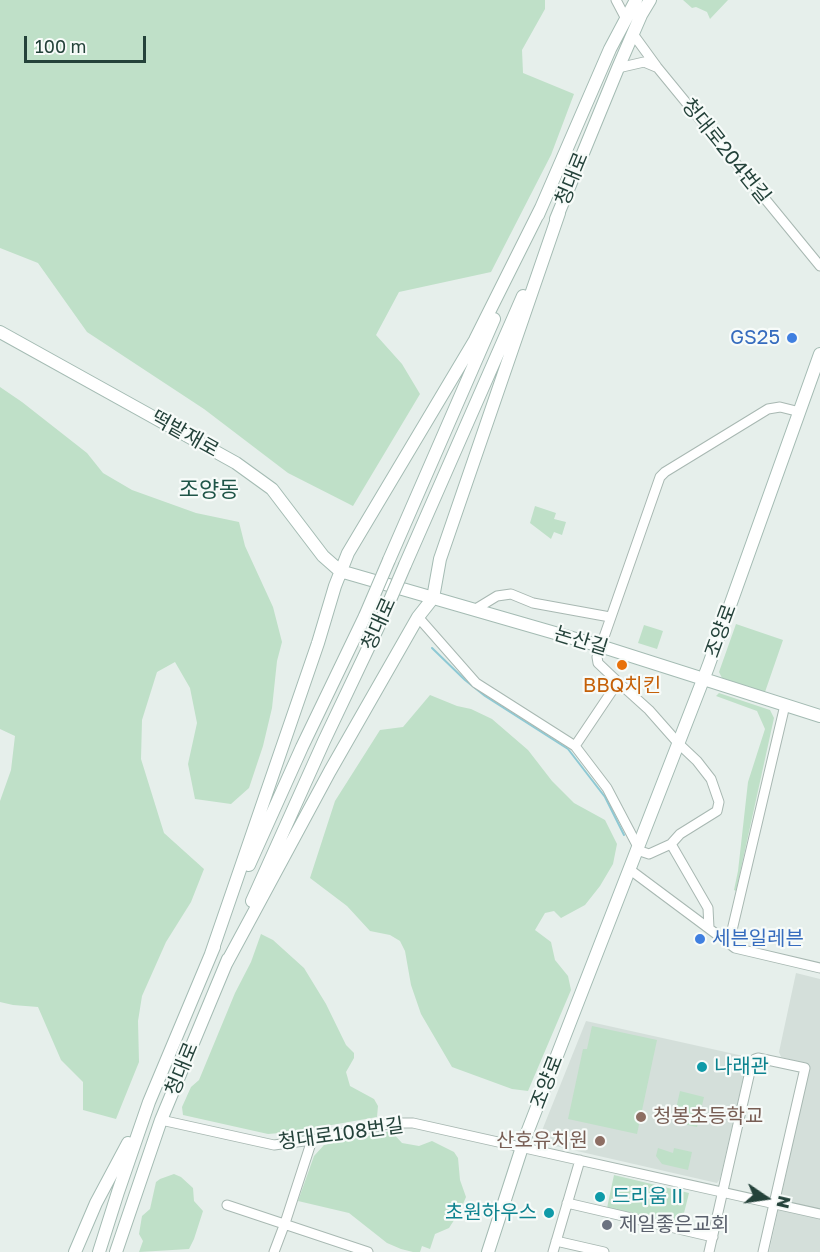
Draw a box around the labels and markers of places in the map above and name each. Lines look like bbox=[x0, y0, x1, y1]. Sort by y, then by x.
place label: GS25 bbox=[730, 326, 780, 350]
marker: GS25 bbox=[785, 331, 799, 345]
marker: BBQ치킨 bbox=[615, 658, 629, 672]
place label: BBQ치킨 bbox=[583, 674, 661, 698]
place label: 세븐일레븐 bbox=[712, 927, 804, 951]
marker: 세븐일레븐 bbox=[693, 932, 707, 946]
place label: 나래관 bbox=[714, 1055, 769, 1079]
marker: 나래관 bbox=[695, 1060, 709, 1074]
place label: 청봉초등학교 bbox=[653, 1105, 763, 1129]
marker: 청봉초등학교 bbox=[634, 1110, 648, 1124]
place label: 산호유치원 bbox=[496, 1129, 588, 1153]
marker: 산호유치원 bbox=[593, 1134, 607, 1148]
place label: 드리움Ⅱ bbox=[612, 1185, 687, 1209]
marker: 드리움Ⅱ bbox=[593, 1190, 607, 1204]
place label: 초원하우스 bbox=[445, 1201, 537, 1225]
marker: 초원하우스 bbox=[542, 1206, 556, 1220]
place label: 제일좋은교회 bbox=[619, 1213, 729, 1237]
marker: 제일좋은교회 bbox=[600, 1218, 614, 1232]

